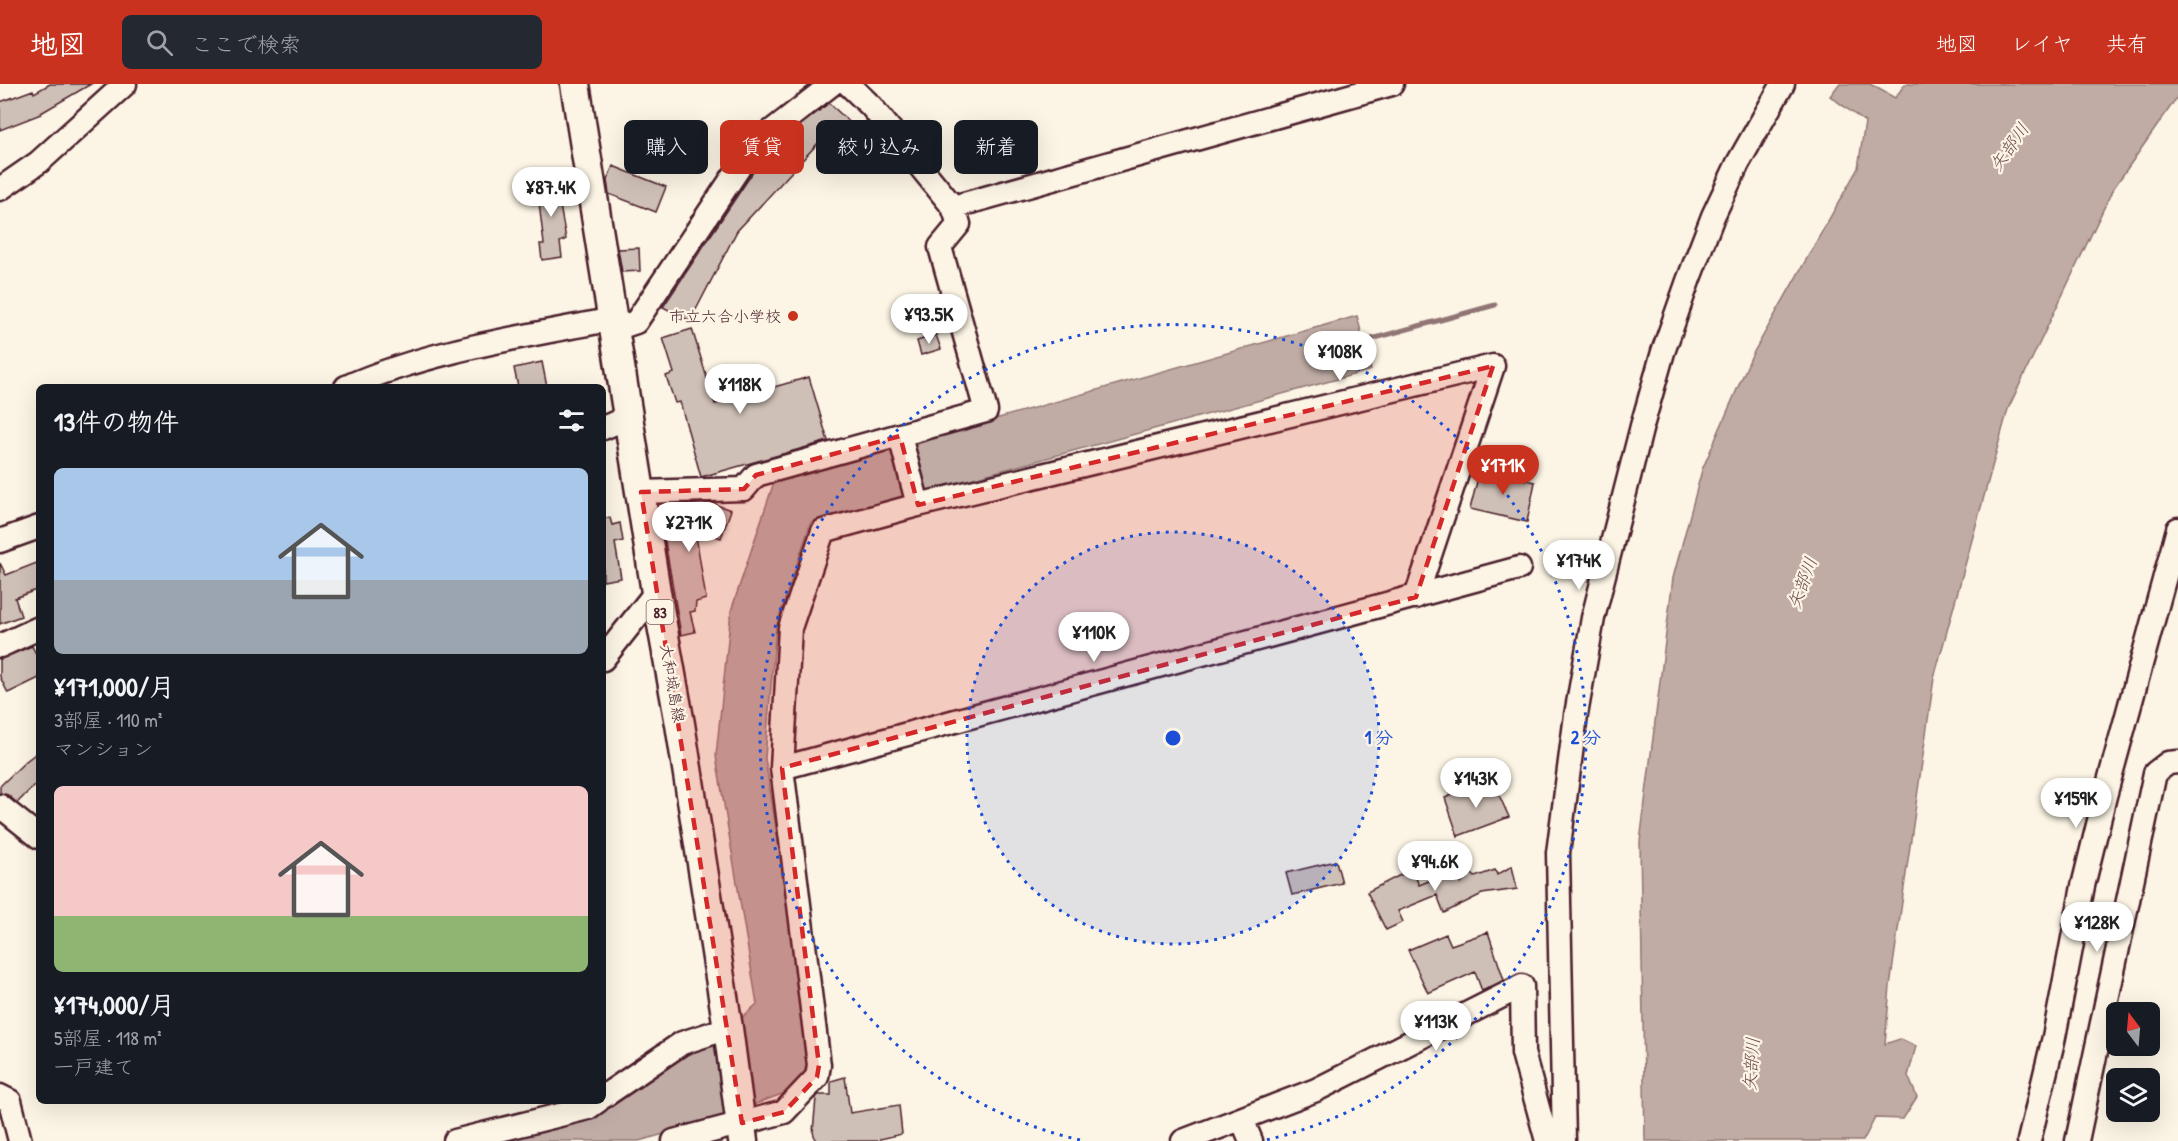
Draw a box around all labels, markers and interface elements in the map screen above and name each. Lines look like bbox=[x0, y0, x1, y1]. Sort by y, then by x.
search box bbox=[122, 15, 542, 69]
text: 地図 bbox=[30, 25, 86, 63]
icon: search bbox=[143, 26, 176, 59]
text: ここで検索 bbox=[191, 29, 301, 59]
text: 地図 bbox=[1936, 29, 1978, 58]
text: レイヤ bbox=[2011, 29, 2073, 58]
text: 共有 bbox=[2106, 29, 2148, 58]
water label: 矢部川 bbox=[1983, 118, 2035, 176]
chip: 購入 bbox=[624, 120, 708, 174]
chip: 賃貸 bbox=[720, 120, 804, 174]
chip: 絞り込み bbox=[816, 120, 942, 174]
chip: 新着 bbox=[954, 120, 1038, 174]
pin: ¥87.4K bbox=[502, 167, 600, 218]
text: ¥87.4K bbox=[526, 173, 576, 200]
pin: ¥93.5K bbox=[880, 294, 978, 345]
text: ¥93.5K bbox=[905, 300, 953, 327]
place label: 市立六合小学校 bbox=[669, 305, 781, 327]
marker: 市立六合小学校 bbox=[786, 309, 800, 323]
pin: ¥108K bbox=[1298, 331, 1382, 382]
text: ¥108K bbox=[1318, 337, 1362, 364]
pin: ¥118K bbox=[698, 364, 782, 415]
text: ¥118K bbox=[719, 370, 761, 397]
text: 13件の物件 bbox=[54, 404, 179, 439]
icon: filters bbox=[555, 404, 588, 437]
pin: ¥171K bbox=[1461, 445, 1545, 496]
text: ¥171K bbox=[1481, 451, 1525, 478]
pin: ¥271K bbox=[647, 502, 731, 553]
icon: home bbox=[267, 507, 375, 615]
text: ¥271K bbox=[666, 508, 712, 535]
pin: ¥174K bbox=[1537, 540, 1621, 591]
text: ¥174K bbox=[1557, 546, 1601, 573]
water label: 矢部川 bbox=[1781, 553, 1823, 613]
road number: 83 bbox=[646, 600, 674, 624]
pin: ¥110K bbox=[1052, 612, 1136, 663]
text: ¥110K bbox=[1072, 618, 1116, 645]
street label: 大和城島線 bbox=[655, 642, 691, 724]
text: ¥171,000/月 bbox=[54, 669, 175, 704]
text: 3部屋 · 110 m² bbox=[54, 706, 162, 733]
text: 1 分 bbox=[1365, 725, 1393, 750]
text: 2 分 bbox=[1571, 725, 1601, 750]
centre of rings bbox=[1163, 728, 1183, 748]
text: マンション bbox=[54, 735, 153, 762]
pin: ¥143K bbox=[1434, 758, 1518, 809]
text: ¥143K bbox=[1454, 764, 1498, 791]
pin: ¥159K bbox=[2034, 778, 2118, 829]
text: ¥159K bbox=[2055, 784, 2097, 811]
icon: home bbox=[267, 825, 375, 933]
pin: ¥94.6K bbox=[1386, 841, 1484, 892]
text: ¥94.6K bbox=[1412, 847, 1458, 874]
pin: ¥128K bbox=[2055, 902, 2139, 953]
text: ¥128K bbox=[2074, 908, 2120, 935]
text: ¥174,000/月 bbox=[54, 987, 175, 1022]
pin: ¥113K bbox=[1394, 1001, 1478, 1052]
north arrow bbox=[2106, 1002, 2160, 1056]
map controls bbox=[2106, 1002, 2160, 1122]
text: ¥113K bbox=[1414, 1007, 1458, 1034]
text: 5部屋 · 118 m² bbox=[54, 1024, 162, 1051]
water label: 矢部川 bbox=[1737, 1036, 1765, 1092]
text: 一戸建て bbox=[54, 1053, 134, 1080]
button: layers bbox=[2106, 1068, 2160, 1122]

